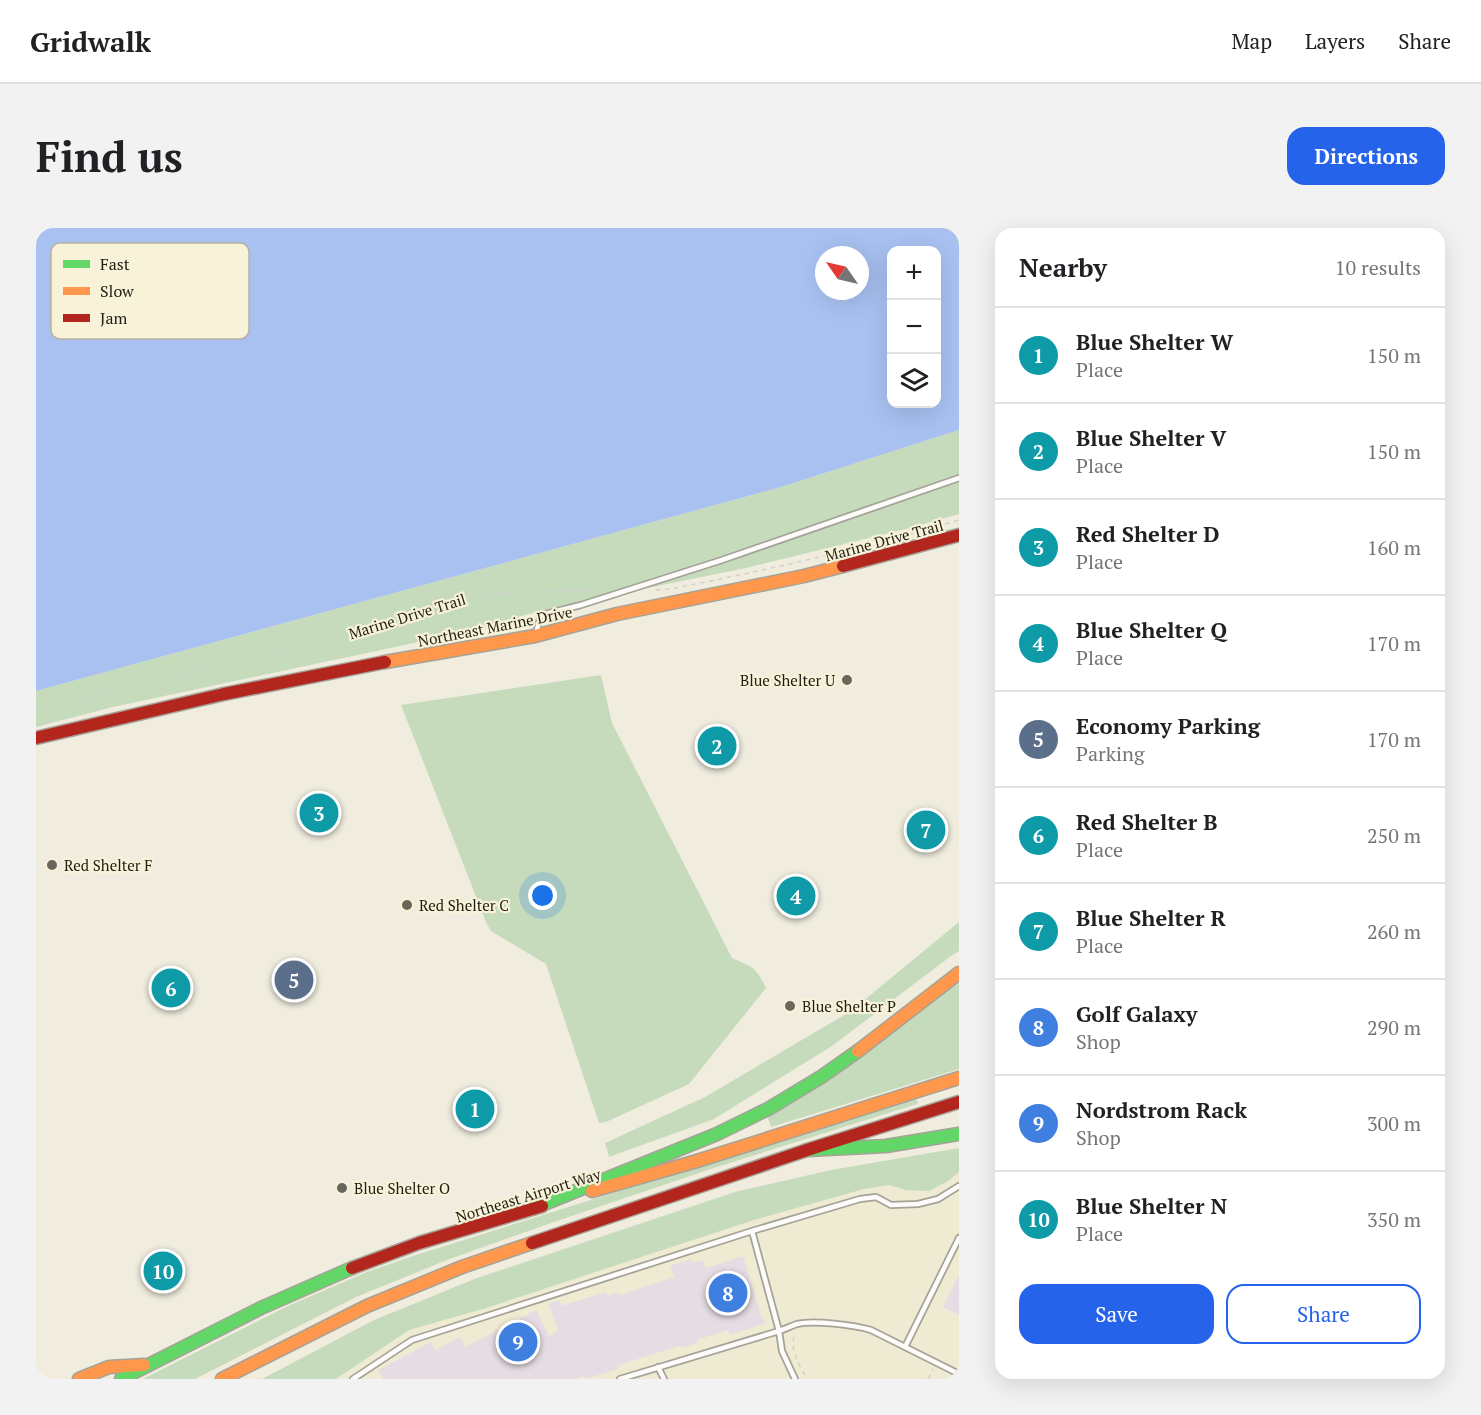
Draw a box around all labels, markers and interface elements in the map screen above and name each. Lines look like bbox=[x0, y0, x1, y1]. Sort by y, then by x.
text: Gridwalk bbox=[30, 23, 151, 60]
text: Map bbox=[1231, 27, 1272, 55]
text: Layers bbox=[1305, 27, 1365, 55]
text: Share bbox=[1398, 27, 1451, 55]
button: Directions bbox=[1287, 127, 1445, 185]
text: Find us bbox=[36, 128, 183, 184]
legend bbox=[51, 243, 249, 339]
north arrow bbox=[815, 246, 869, 300]
map controls bbox=[887, 246, 941, 408]
button: + bbox=[887, 246, 941, 300]
text: Nearby bbox=[1019, 250, 1107, 284]
text: Fast bbox=[100, 253, 130, 275]
text: 10 results bbox=[1335, 254, 1421, 281]
text: Slow bbox=[100, 280, 134, 302]
button: − bbox=[887, 300, 941, 354]
text: Jam bbox=[100, 307, 128, 329]
text: Blue Shelter W bbox=[1076, 327, 1233, 356]
text: 1 bbox=[1033, 342, 1044, 369]
text: 150 m bbox=[1367, 342, 1421, 369]
button: layers bbox=[887, 354, 941, 408]
text: Place bbox=[1076, 356, 1123, 383]
text: Blue Shelter V bbox=[1076, 423, 1226, 452]
text: 2 bbox=[1033, 438, 1044, 465]
text: 150 m bbox=[1367, 438, 1421, 465]
text: Place bbox=[1076, 452, 1123, 479]
street label: Marine Drive Trail bbox=[823, 515, 945, 565]
text: Red Shelter D bbox=[1076, 519, 1219, 548]
text: 3 bbox=[1033, 534, 1044, 561]
text: 160 m bbox=[1367, 534, 1421, 561]
text: Place bbox=[1076, 548, 1123, 575]
street label: Marine Drive Trail bbox=[346, 589, 468, 643]
street label: Northeast Marine Drive bbox=[416, 601, 574, 651]
text: Blue Shelter Q bbox=[1076, 615, 1227, 644]
text: 4 bbox=[1033, 630, 1044, 657]
text: 170 m bbox=[1367, 630, 1421, 657]
text: Place bbox=[1076, 644, 1123, 671]
place label: Blue Shelter U bbox=[740, 670, 835, 690]
marker: Blue Shelter U bbox=[840, 673, 854, 687]
text: Economy Parking bbox=[1076, 711, 1260, 740]
pin: 2 bbox=[698, 724, 736, 768]
text: 5 bbox=[1033, 726, 1044, 753]
text: 170 m bbox=[1367, 726, 1421, 753]
text: Parking bbox=[1076, 740, 1144, 767]
pin: 3 bbox=[300, 790, 338, 836]
text: Red Shelter B bbox=[1076, 807, 1218, 836]
pin: 7 bbox=[906, 808, 946, 852]
text: 6 bbox=[1033, 822, 1044, 849]
text: 250 m bbox=[1367, 822, 1421, 849]
text: Place bbox=[1076, 836, 1123, 863]
place label: Red Shelter F bbox=[64, 855, 152, 875]
marker: Red Shelter F bbox=[45, 858, 59, 872]
pin: 4 bbox=[776, 874, 816, 918]
your location bbox=[528, 881, 557, 910]
place label: Red Shelter C bbox=[419, 895, 509, 915]
marker: Red Shelter C bbox=[400, 898, 414, 912]
text: Blue Shelter R bbox=[1076, 903, 1226, 932]
text: 7 bbox=[1033, 918, 1044, 945]
text: 260 m bbox=[1367, 918, 1421, 945]
text: Place bbox=[1076, 932, 1123, 959]
pin: 5 bbox=[274, 958, 314, 1002]
pin: 6 bbox=[152, 966, 190, 1011]
place label: Blue Shelter P bbox=[802, 996, 896, 1016]
marker: Blue Shelter P bbox=[783, 999, 797, 1013]
text: Golf Galaxy bbox=[1076, 999, 1197, 1028]
text: 8 bbox=[1033, 1014, 1044, 1041]
text: 290 m bbox=[1367, 1014, 1421, 1041]
text: Shop bbox=[1076, 1028, 1121, 1055]
pin: 1 bbox=[456, 1086, 494, 1132]
text: Nordstrom Rack bbox=[1076, 1095, 1247, 1124]
text: 9 bbox=[1033, 1110, 1044, 1137]
text: 300 m bbox=[1367, 1110, 1421, 1137]
text: Shop bbox=[1076, 1124, 1121, 1151]
street label: Northeast Airport Way bbox=[453, 1163, 603, 1227]
place label: Blue Shelter O bbox=[354, 1178, 450, 1198]
marker: Blue Shelter O bbox=[335, 1181, 349, 1195]
text: Blue Shelter N bbox=[1076, 1191, 1227, 1220]
text: 10 bbox=[1027, 1206, 1050, 1233]
text: 350 m bbox=[1367, 1206, 1421, 1233]
text: Place bbox=[1076, 1220, 1123, 1247]
pin: 10 bbox=[144, 1248, 182, 1294]
pin: 8 bbox=[708, 1270, 748, 1316]
button: Save bbox=[1019, 1284, 1214, 1344]
button: Share bbox=[1226, 1284, 1421, 1344]
pin: 9 bbox=[498, 1320, 538, 1364]

